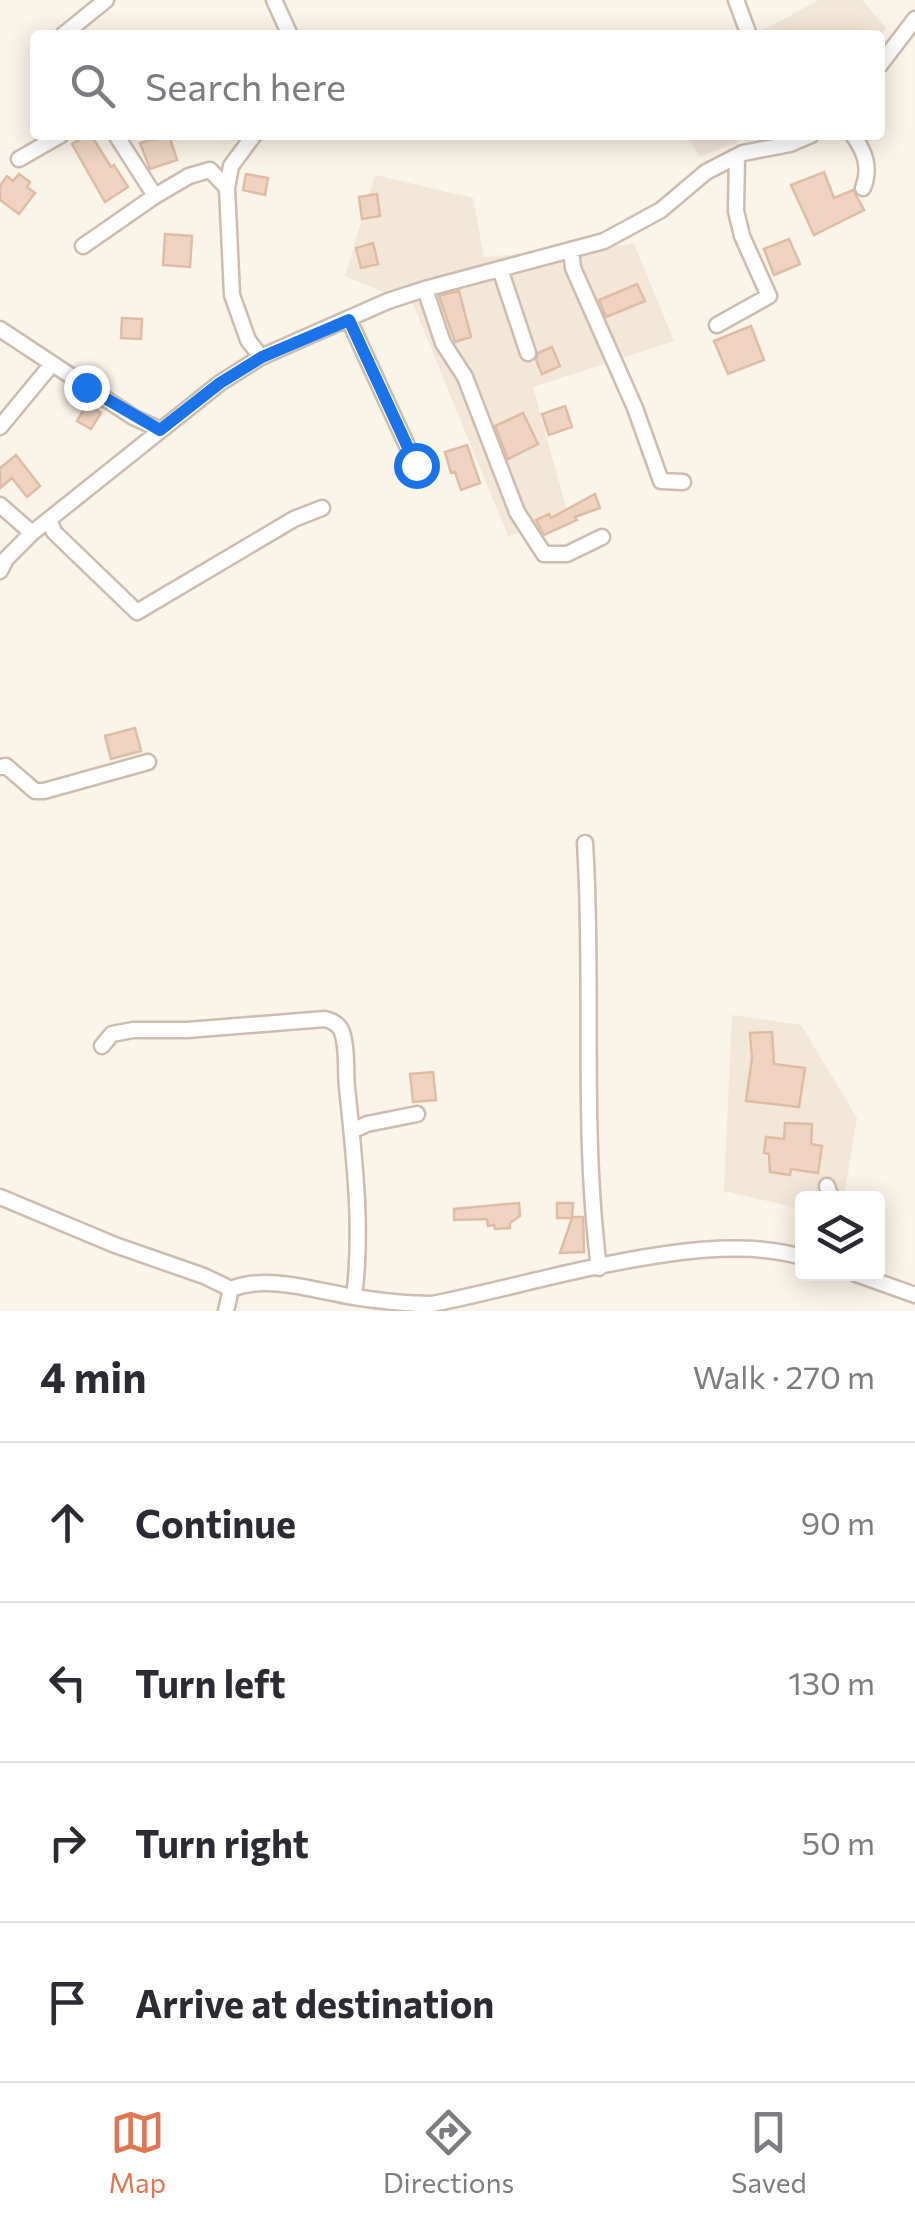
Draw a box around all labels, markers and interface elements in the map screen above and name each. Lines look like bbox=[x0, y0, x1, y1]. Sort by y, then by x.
search box bbox=[30, 30, 885, 140]
icon: search bbox=[65, 58, 120, 113]
text: Search here bbox=[145, 62, 346, 109]
route end bbox=[64, 365, 110, 411]
route start bbox=[394, 443, 440, 489]
map controls bbox=[795, 1191, 885, 1281]
button: layers bbox=[795, 1191, 885, 1281]
text: 4 min bbox=[40, 1350, 146, 1402]
text: Walk · 270 m bbox=[693, 1356, 875, 1396]
icon: ahead bbox=[40, 1495, 95, 1550]
text: Continue bbox=[135, 1499, 296, 1546]
text: 90 m bbox=[801, 1502, 875, 1542]
icon: left bbox=[40, 1655, 95, 1710]
text: Turn left bbox=[135, 1659, 286, 1706]
text: 130 m bbox=[788, 1662, 875, 1702]
icon: right bbox=[40, 1815, 95, 1870]
text: Turn right bbox=[135, 1819, 309, 1866]
text: 50 m bbox=[802, 1822, 875, 1862]
icon: arrive bbox=[40, 1975, 95, 2030]
text: Arrive at destination bbox=[135, 1979, 494, 2026]
tab: Map bbox=[108, 2105, 166, 2199]
tab: Directions bbox=[383, 2105, 514, 2199]
tab: Saved bbox=[731, 2105, 807, 2199]

